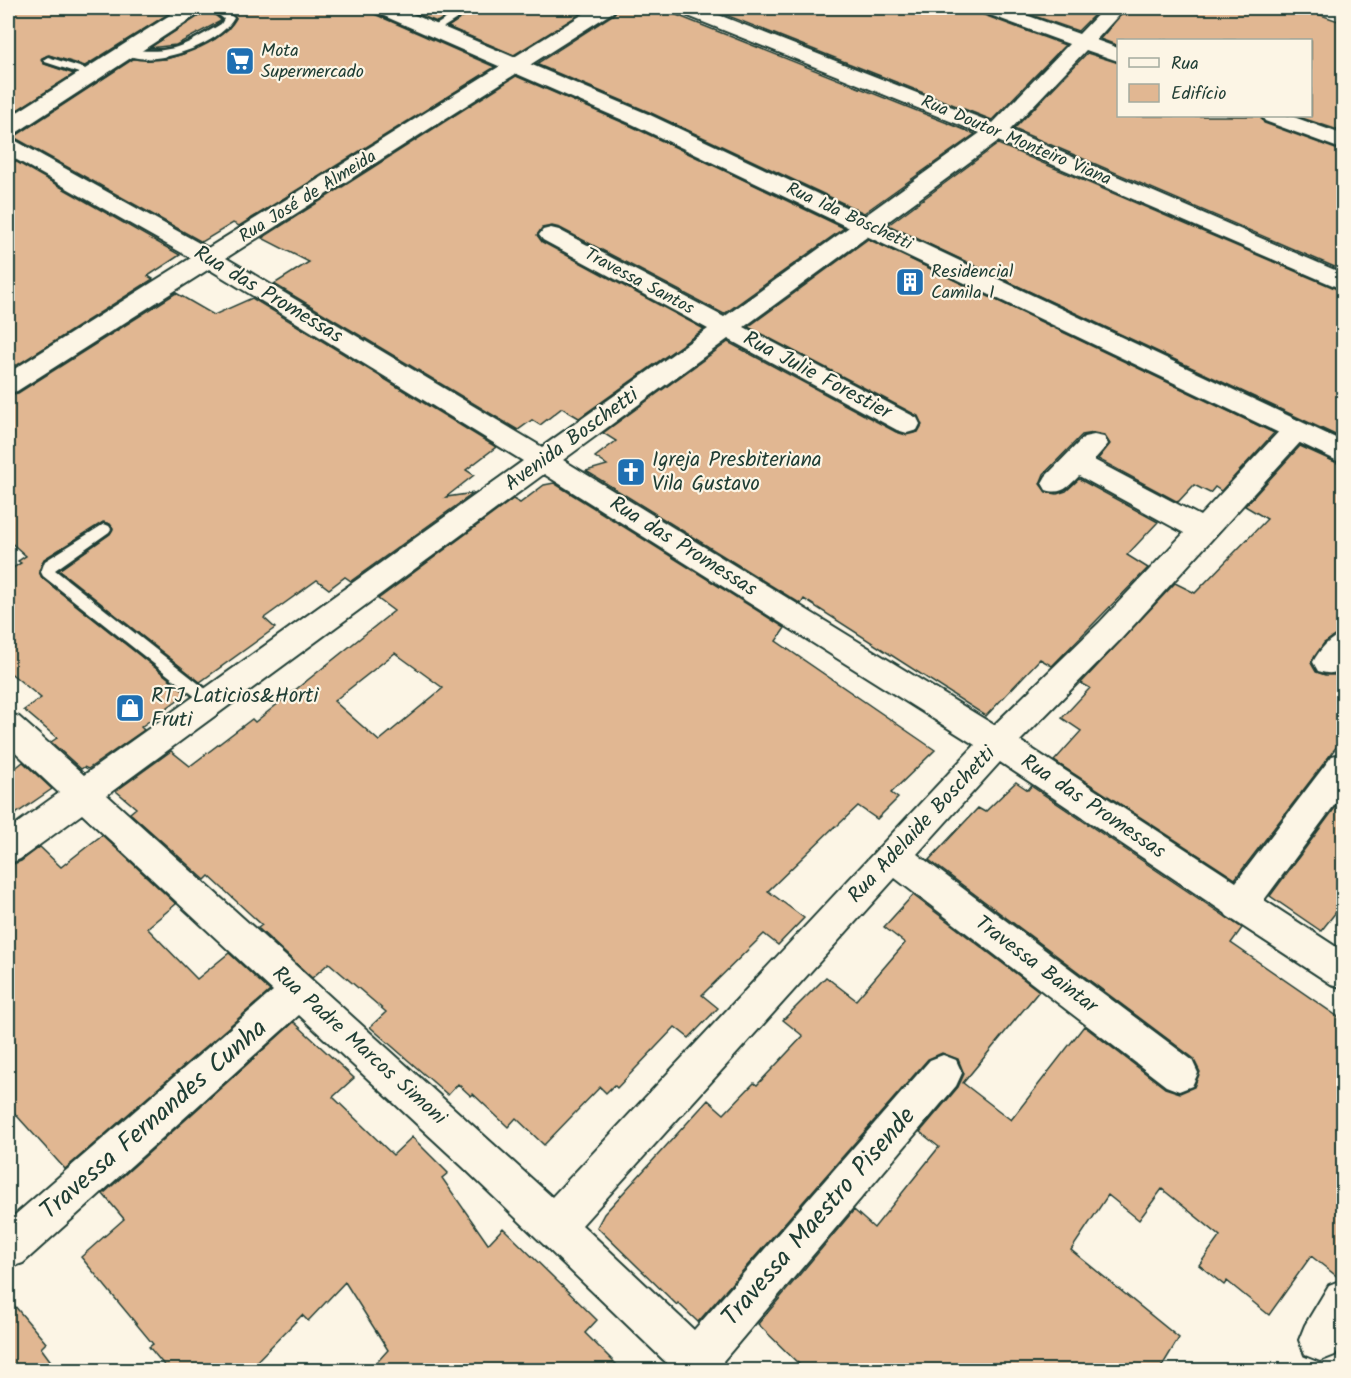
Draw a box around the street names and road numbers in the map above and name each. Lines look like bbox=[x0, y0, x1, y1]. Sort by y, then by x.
street label: Rua Doutor Monteiro Viana bbox=[916, 88, 1116, 194]
street label: Rua José de Almeida bbox=[233, 143, 383, 251]
street label: Rua Ida Boschetti bbox=[781, 175, 918, 259]
street label: Rua das Promessas bbox=[187, 237, 349, 353]
street label: Travessa Santos bbox=[579, 241, 700, 323]
street label: Rua Julie Forestier bbox=[737, 323, 898, 430]
street label: Avenida Boschetti bbox=[498, 379, 647, 500]
street label: Rua das Promessas bbox=[603, 488, 763, 606]
street label: Rua Adelaide Boschetti bbox=[840, 738, 1005, 911]
street label: Rua das Promessas bbox=[1014, 746, 1172, 868]
street label: Travessa Baintar bbox=[967, 908, 1105, 1023]
street label: Rua Padre Marcos Simoni bbox=[264, 958, 455, 1134]
street label: Travessa Fernandes Cunha bbox=[31, 1009, 277, 1231]
street label: Travessa Maestro Pisende bbox=[711, 1097, 927, 1336]

